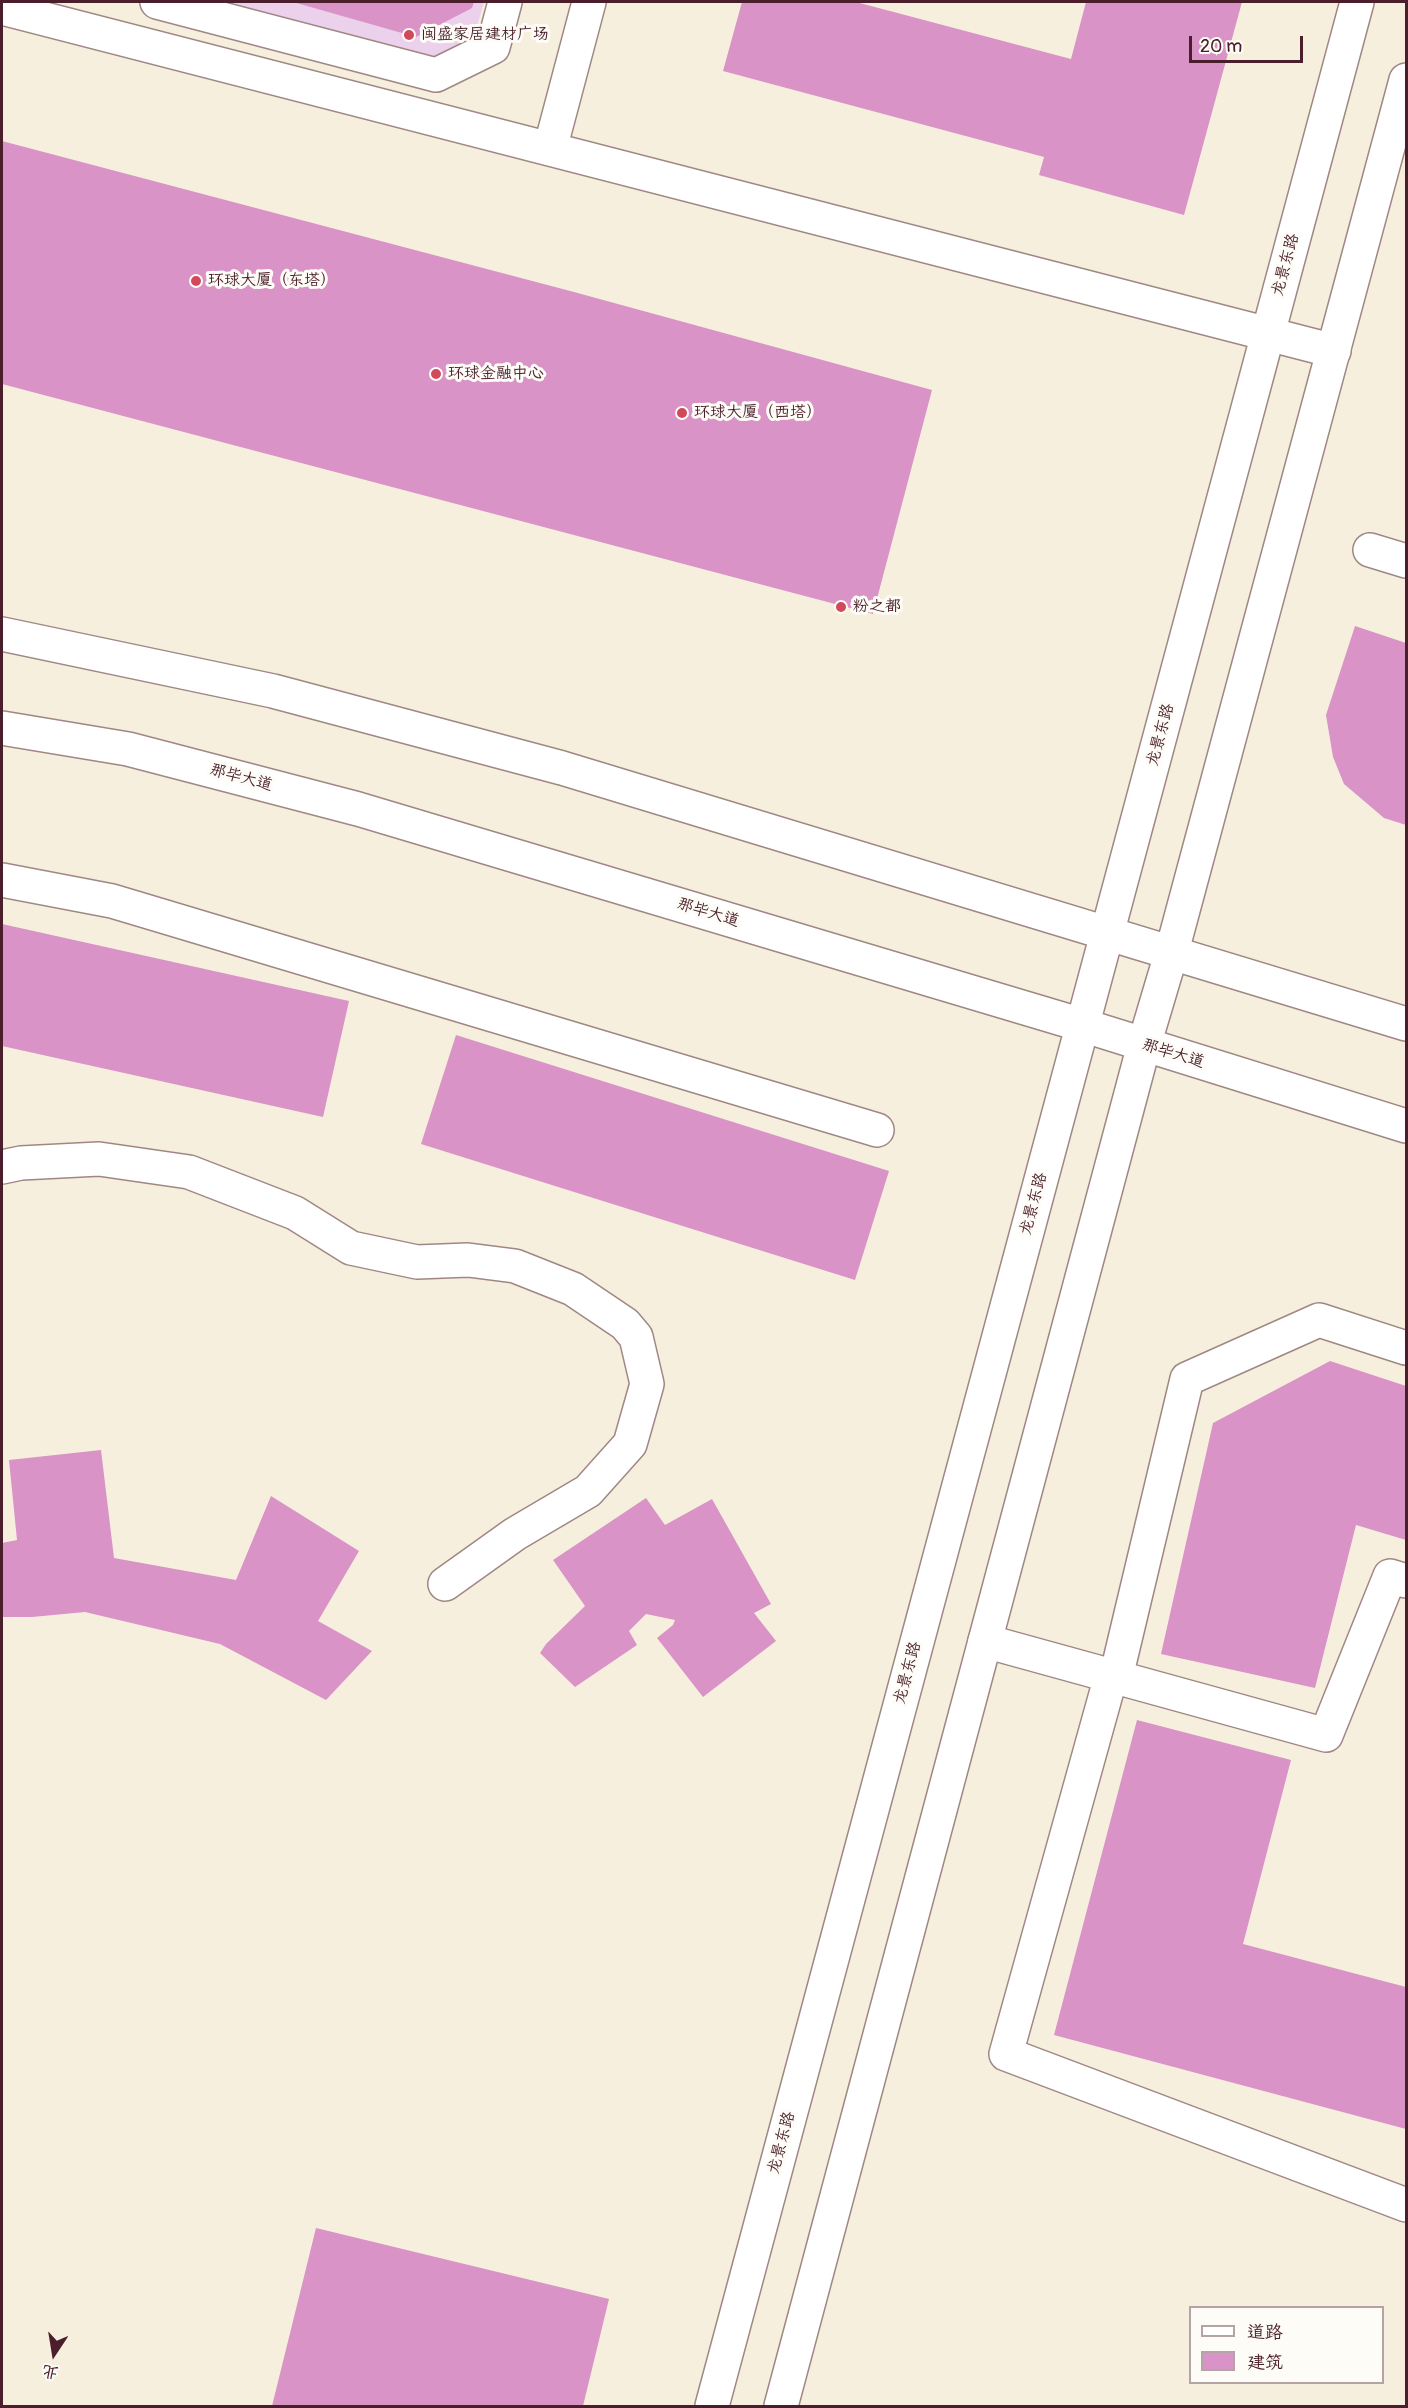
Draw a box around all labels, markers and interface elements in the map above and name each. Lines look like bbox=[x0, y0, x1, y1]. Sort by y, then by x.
scale bar bbox=[1192, 24, 1306, 62]
place label: 闽盛家居建材广场 bbox=[421, 25, 549, 45]
marker: 闽盛家居建材广场 bbox=[402, 28, 416, 42]
text: 20 m bbox=[1200, 35, 1242, 58]
street label: 龙景东路 bbox=[1268, 232, 1304, 298]
place label: 环球大厦（东塔） bbox=[208, 271, 336, 291]
marker: 环球大厦（东塔） bbox=[189, 274, 203, 288]
place label: 环球金融中心 bbox=[448, 364, 544, 384]
marker: 环球金融中心 bbox=[429, 367, 443, 381]
place label: 环球大厦（西塔） bbox=[694, 403, 822, 423]
marker: 环球大厦（西塔） bbox=[675, 406, 689, 420]
place label: 粉之都 bbox=[853, 597, 901, 617]
marker: 粉之都 bbox=[834, 600, 848, 614]
street label: 龙景东路 bbox=[1143, 702, 1179, 768]
street label: 那毕大道 bbox=[208, 760, 274, 796]
street label: 那毕大道 bbox=[675, 894, 741, 932]
street label: 那毕大道 bbox=[1140, 1035, 1206, 1073]
street label: 龙景东路 bbox=[1016, 1171, 1052, 1237]
street label: 龙景东路 bbox=[890, 1640, 926, 1706]
street label: 龙景东路 bbox=[764, 2110, 800, 2176]
legend bbox=[1189, 2306, 1384, 2384]
text: 道路 bbox=[1247, 2321, 1283, 2344]
north arrow bbox=[24, 2324, 84, 2384]
text: 建筑 bbox=[1247, 2351, 1283, 2374]
text: 北 bbox=[40, 2360, 60, 2383]

